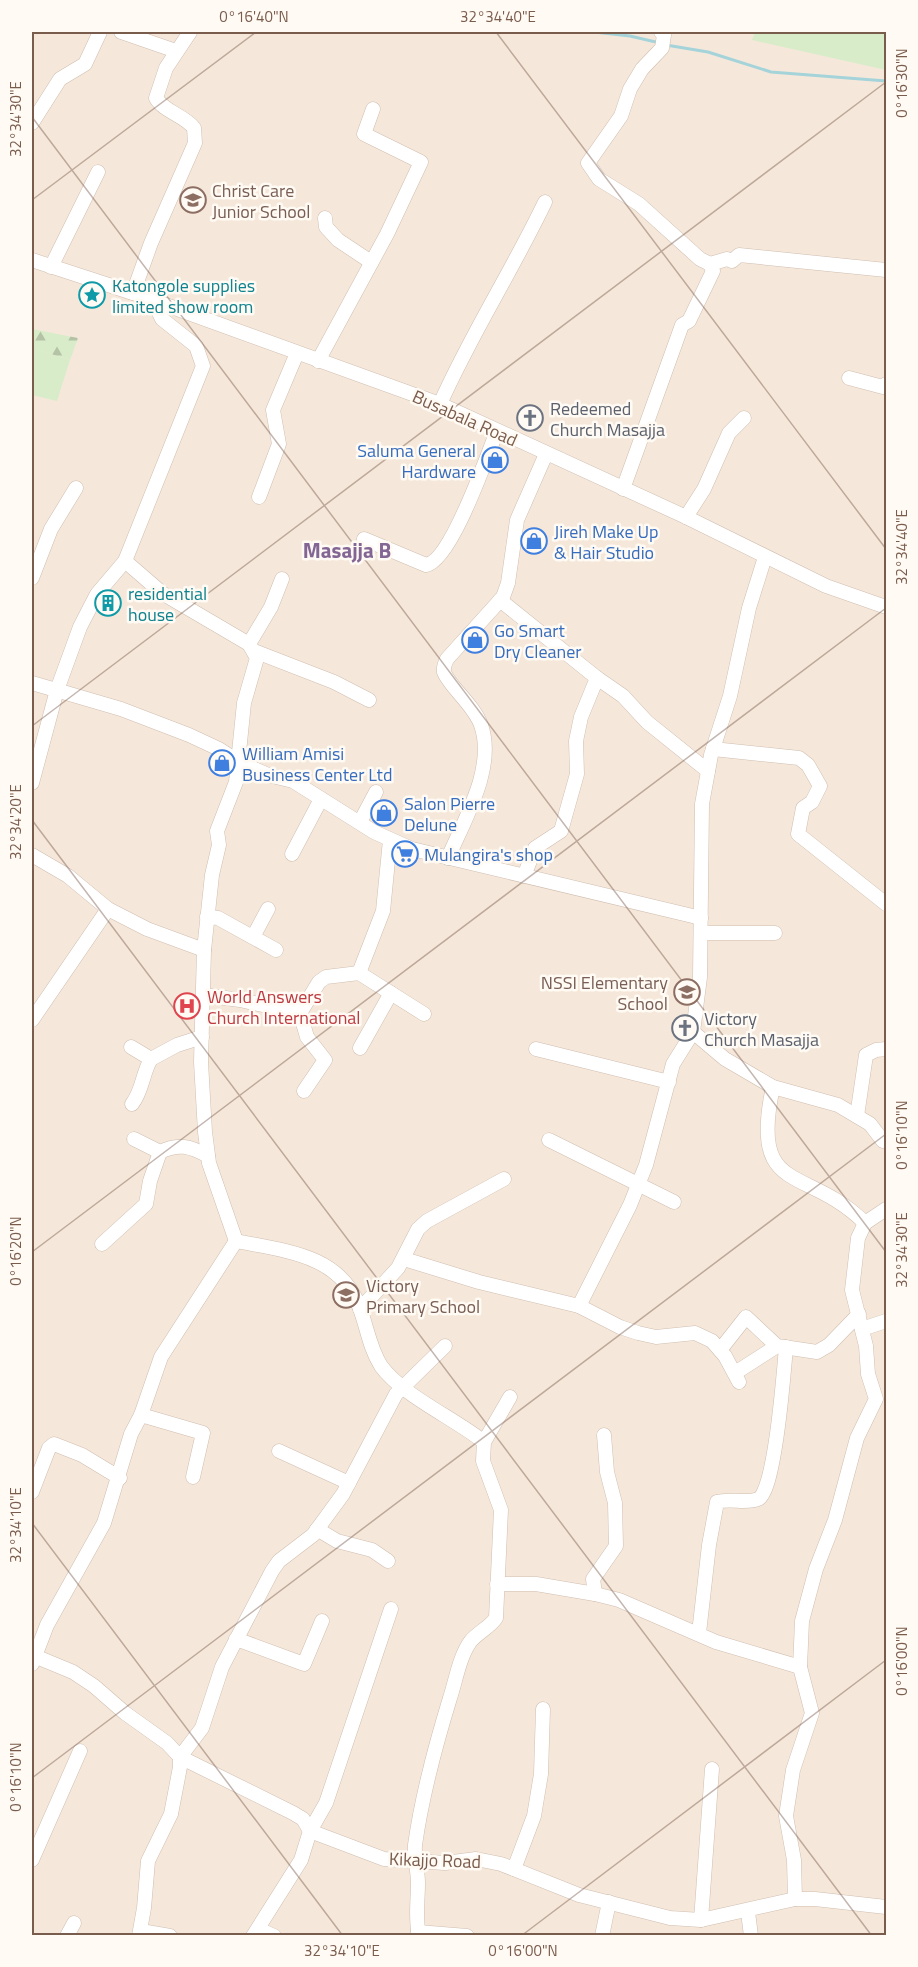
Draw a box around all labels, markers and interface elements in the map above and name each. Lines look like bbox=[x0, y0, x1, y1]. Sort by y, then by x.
text: 0°16'40"N bbox=[219, 5, 289, 28]
text: 32°34'40"E bbox=[460, 5, 536, 28]
text: 0°16'30"N bbox=[890, 48, 913, 118]
text: 32°34'30"E bbox=[4, 81, 27, 157]
place label: Christ Care Junior School bbox=[212, 177, 311, 225]
school or university icon: Christ Care Junior School bbox=[178, 185, 208, 215]
place label: Katongole supplies limited show room bbox=[112, 272, 255, 320]
place icon: Katongole supplies limited show room bbox=[77, 280, 107, 310]
street label: Busabala Road bbox=[408, 383, 522, 453]
place label: Redeemed Church Masajja bbox=[550, 395, 665, 443]
church icon: Redeemed Church Masajja bbox=[515, 403, 545, 433]
place label: Saluma General Hardware bbox=[357, 437, 476, 485]
shop icon: Saluma General Hardware bbox=[480, 445, 510, 475]
text: 32°34'40"E bbox=[890, 509, 913, 585]
place label: Jireh Make Up & Hair Studio bbox=[554, 518, 659, 566]
shop icon: Jireh Make Up & Hair Studio bbox=[519, 526, 549, 556]
district label: Masajja B bbox=[303, 534, 391, 566]
place label: residential house bbox=[128, 580, 207, 628]
building icon: residential house bbox=[93, 588, 123, 618]
place label: Go Smart Dry Cleaner bbox=[494, 617, 582, 665]
shop icon: Go Smart Dry Cleaner bbox=[460, 625, 490, 655]
place label: William Amisi Business Center Ltd bbox=[242, 740, 392, 788]
shop icon: William Amisi Business Center Ltd bbox=[207, 748, 237, 778]
text: 32°34'20"E bbox=[4, 784, 27, 860]
place label: Salon Pierre Delune bbox=[404, 790, 495, 838]
shop icon: Salon Pierre Delune bbox=[369, 798, 399, 828]
supermarket icon: Mulangira's shop bbox=[390, 839, 420, 869]
place label: Mulangira's shop bbox=[424, 841, 553, 868]
place label: NSSI Elementary School bbox=[541, 969, 668, 1017]
school or university icon: NSSI Elementary School bbox=[672, 977, 702, 1007]
place label: World Answers Church International bbox=[207, 983, 361, 1031]
hospital icon: World Answers Church International bbox=[172, 991, 202, 1021]
place label: Victory Church Masajja bbox=[704, 1005, 819, 1053]
church icon: Victory Church Masajja bbox=[670, 1013, 700, 1043]
text: 0°16'10"N bbox=[890, 1100, 913, 1170]
text: 32°34'30"E bbox=[890, 1212, 913, 1288]
text: 0°16'20"N bbox=[4, 1216, 27, 1286]
place label: Victory Primary School bbox=[366, 1272, 480, 1320]
school or university icon: Victory Primary School bbox=[331, 1280, 361, 1310]
text: 32°34'10"E bbox=[4, 1487, 27, 1563]
text: 0°16'00"N bbox=[890, 1626, 913, 1696]
text: 0°16'10"N bbox=[4, 1742, 27, 1812]
street label: Kikajjo Road bbox=[389, 1845, 481, 1875]
text: 32°34'10"E bbox=[304, 1939, 380, 1962]
text: 0°16'00"N bbox=[488, 1939, 558, 1962]

